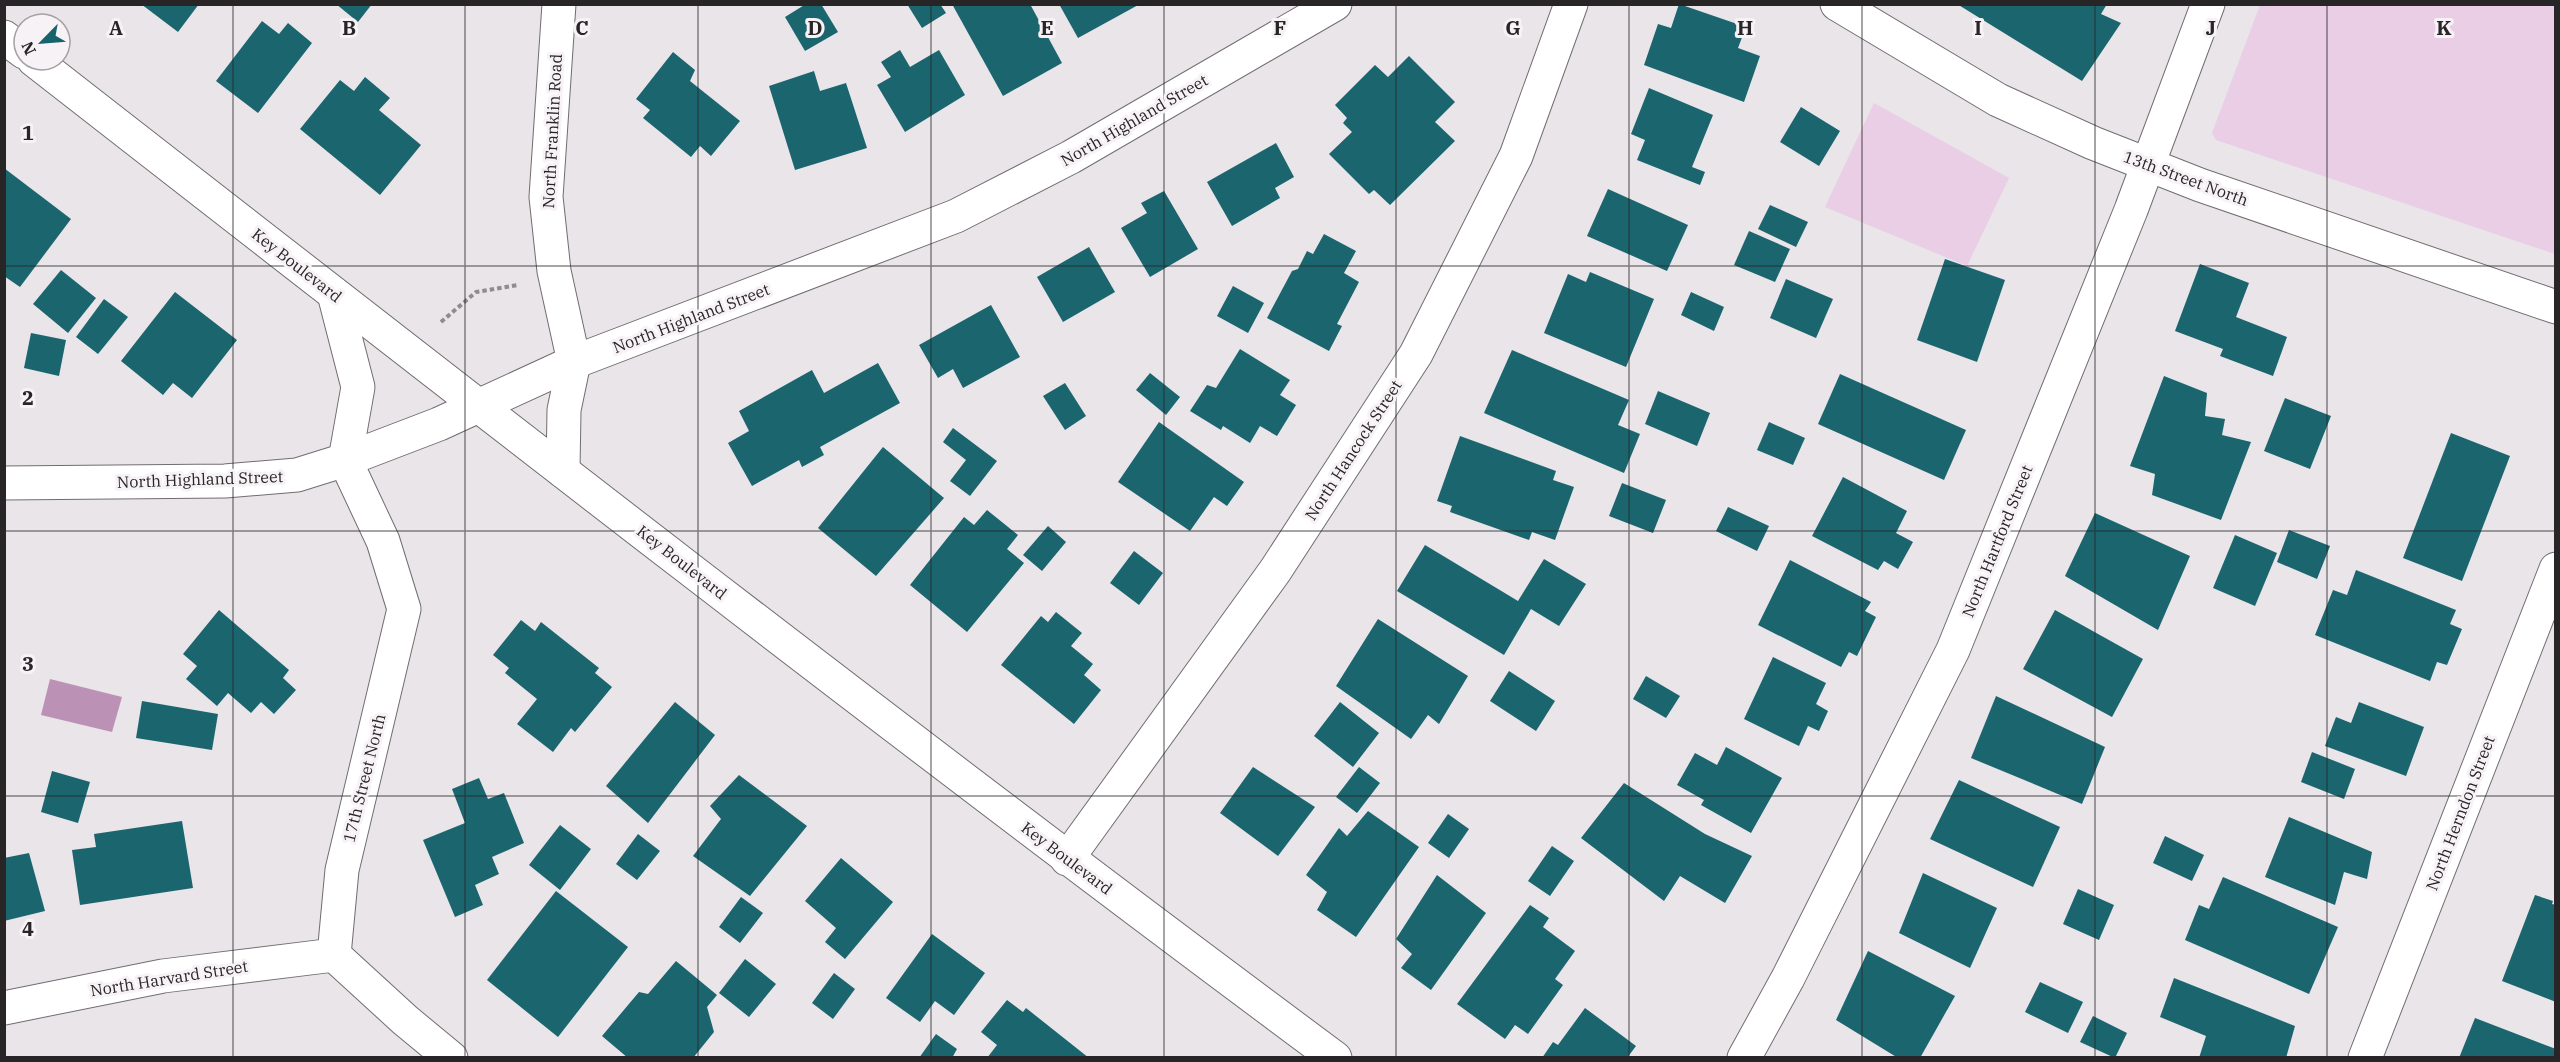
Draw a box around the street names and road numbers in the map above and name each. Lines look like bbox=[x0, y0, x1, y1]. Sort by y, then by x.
street label: North Franklin Road bbox=[538, 53, 566, 209]
street label: North Highland Street bbox=[1057, 70, 1211, 170]
street label: 13th Street North bbox=[2121, 146, 2251, 210]
street label: Key Boulevard bbox=[248, 224, 346, 306]
street label: North Highland Street bbox=[610, 279, 773, 357]
street label: North Hancock Street bbox=[1300, 376, 1406, 524]
street label: North Hartford Street bbox=[1957, 462, 2037, 620]
street label: North Highland Street bbox=[116, 466, 284, 492]
street label: Key Boulevard bbox=[633, 521, 731, 603]
street label: 17th Street North bbox=[338, 712, 390, 844]
street label: North Herndon Street bbox=[2421, 732, 2499, 893]
street label: Key Boulevard bbox=[1018, 817, 1117, 899]
street label: North Harvard Street bbox=[89, 956, 250, 1000]

